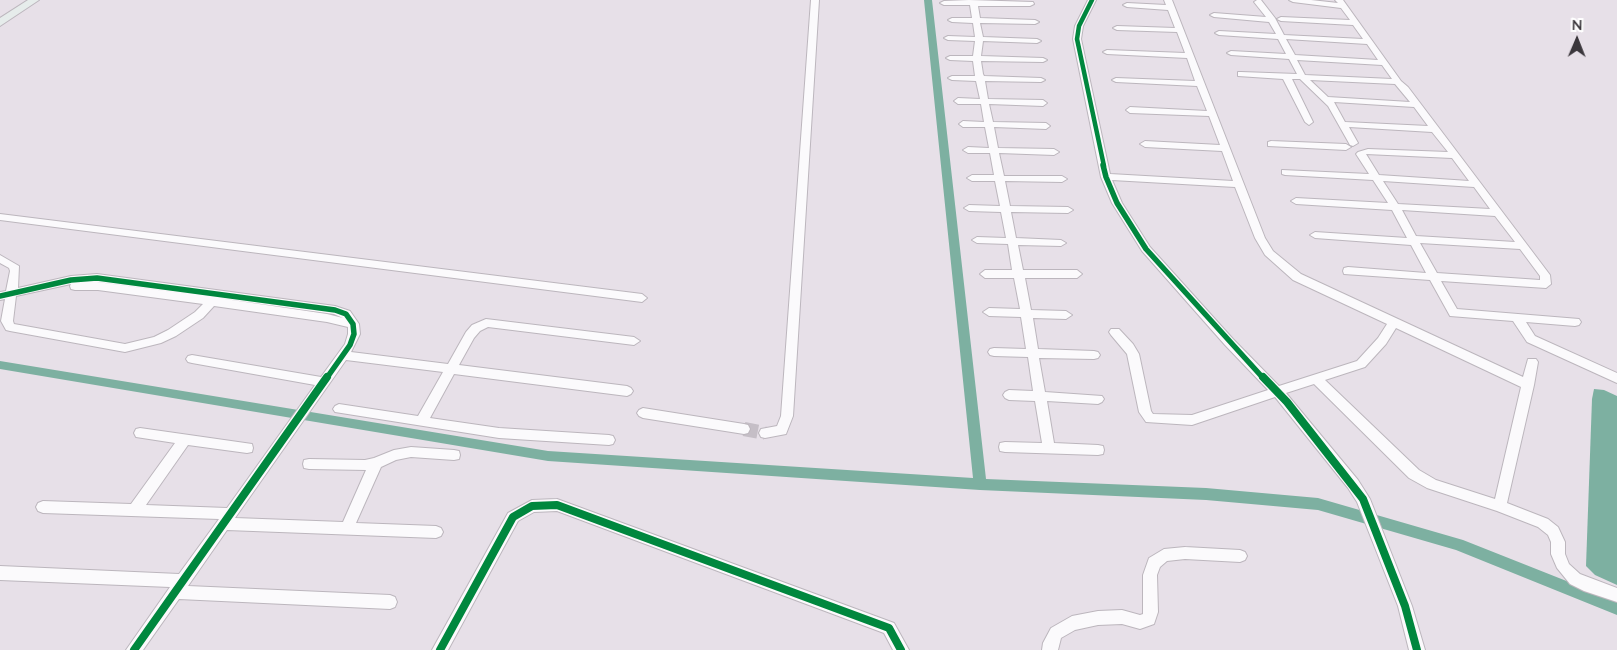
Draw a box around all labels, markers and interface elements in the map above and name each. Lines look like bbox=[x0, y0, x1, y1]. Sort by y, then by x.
north arrow bbox=[1552, 15, 1602, 65]
text: N bbox=[1572, 16, 1583, 33]

